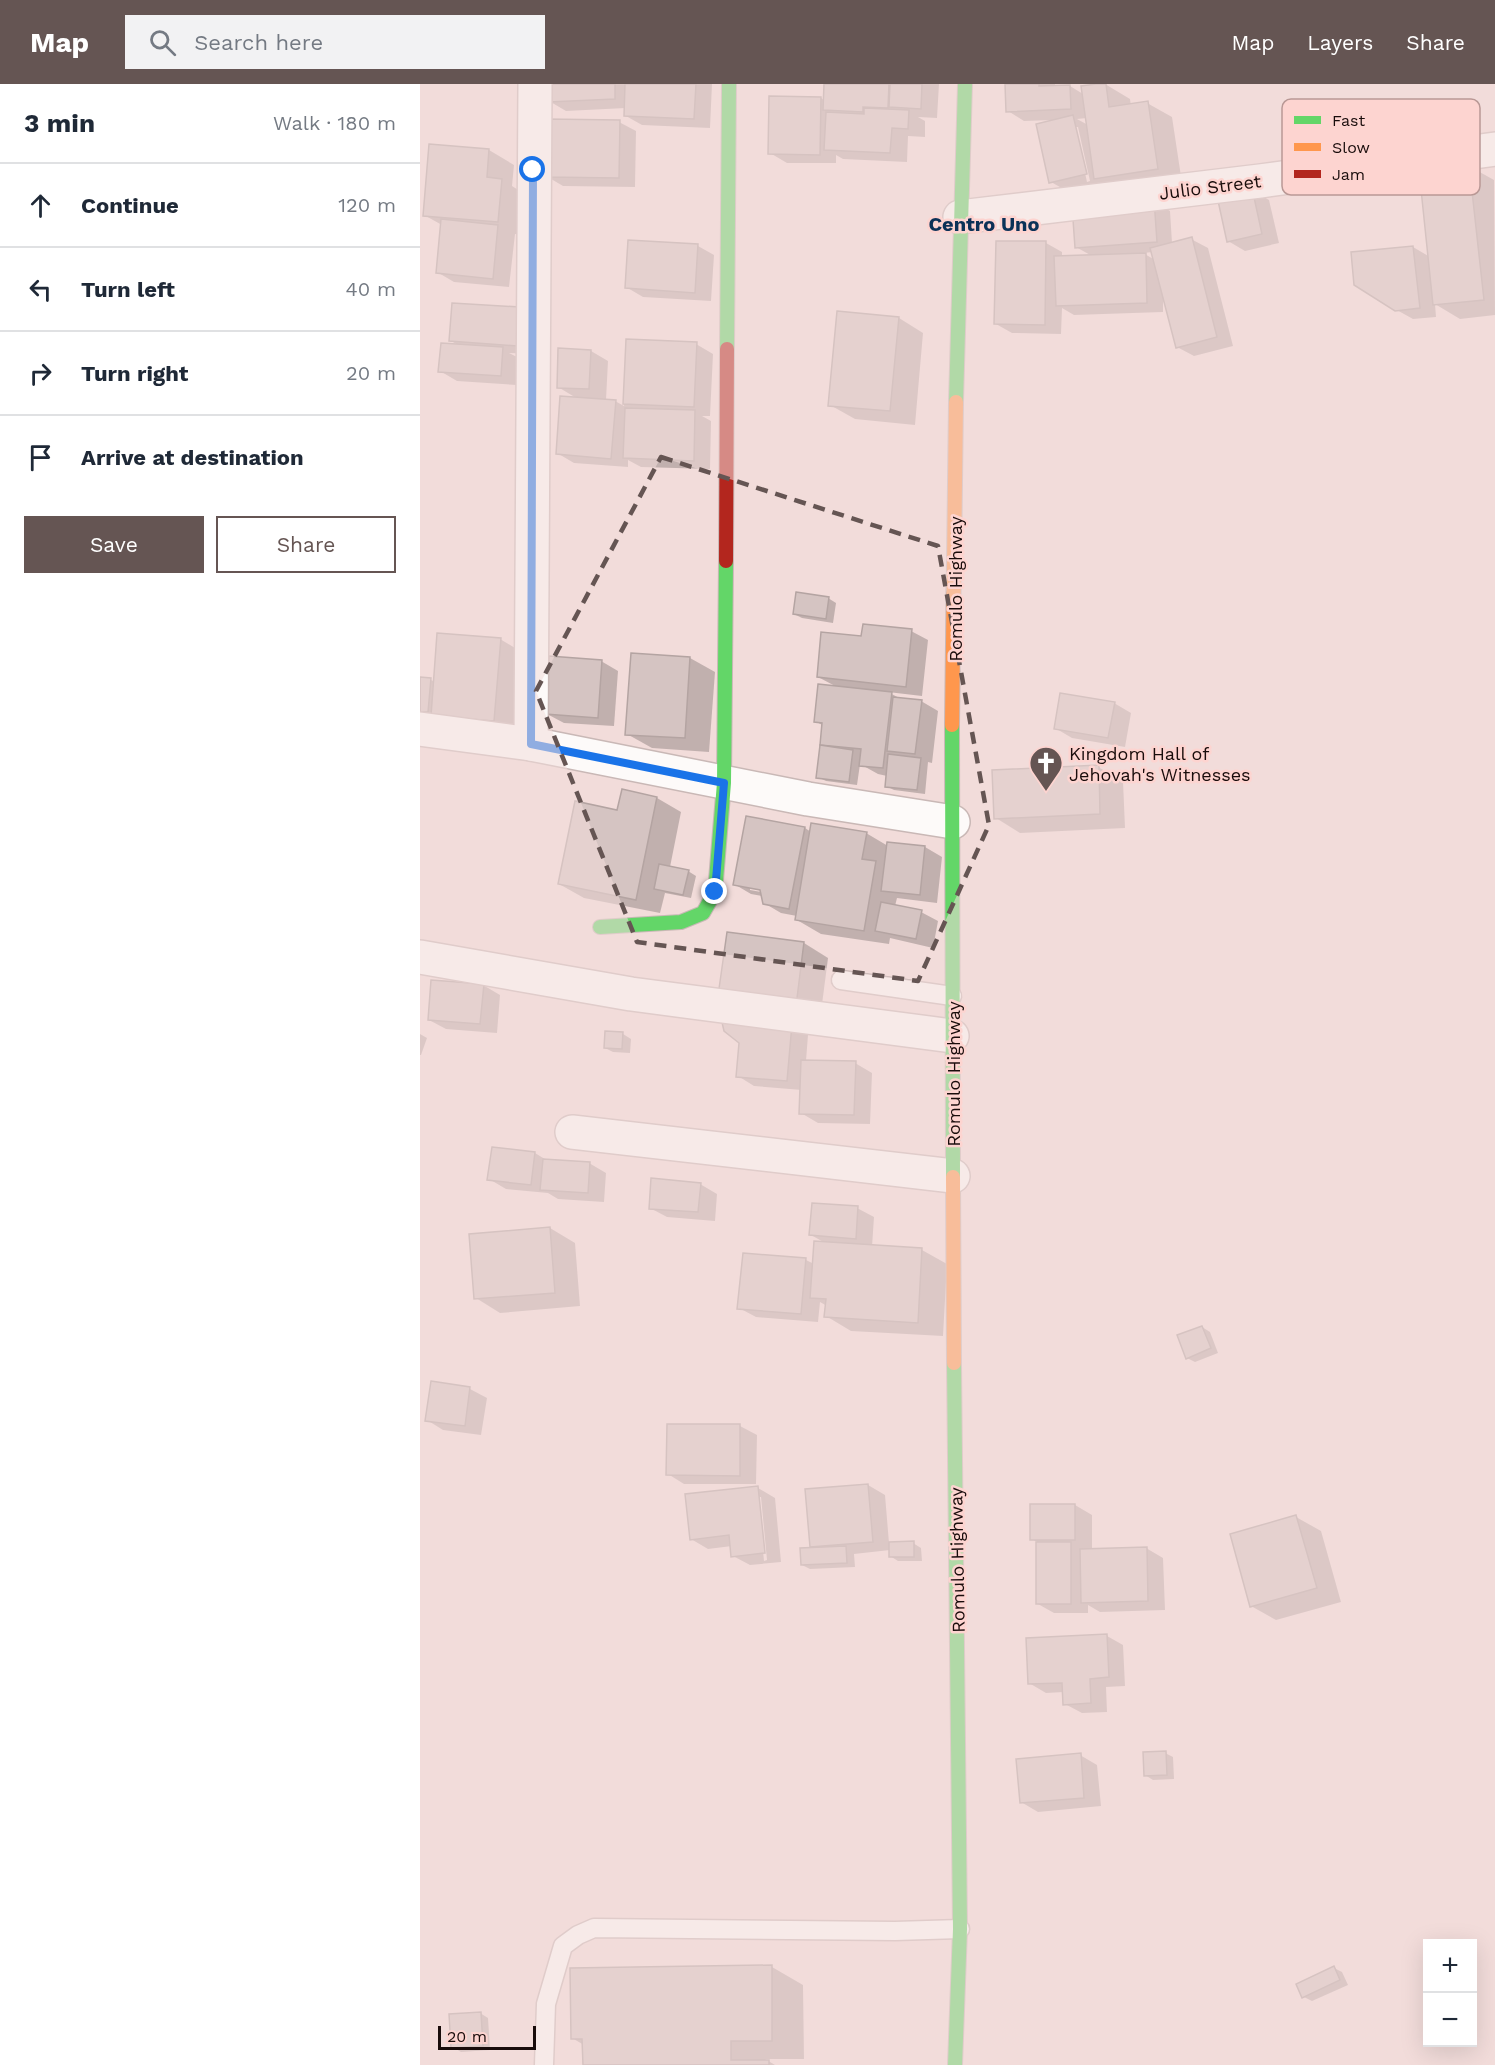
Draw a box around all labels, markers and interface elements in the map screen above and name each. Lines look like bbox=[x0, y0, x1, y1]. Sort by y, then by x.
search box bbox=[125, 15, 545, 69]
text: Map bbox=[30, 26, 89, 59]
icon: search bbox=[146, 26, 179, 59]
text: Search here bbox=[194, 30, 323, 55]
text: Map bbox=[1231, 30, 1274, 55]
text: Layers bbox=[1307, 30, 1373, 55]
text: Share bbox=[1406, 30, 1465, 55]
legend bbox=[1282, 99, 1480, 195]
text: 3 min bbox=[24, 108, 95, 138]
text: Walk · 180 m bbox=[273, 111, 396, 135]
text: Fast bbox=[1332, 111, 1365, 130]
text: Slow bbox=[1332, 138, 1370, 157]
route start bbox=[519, 156, 545, 182]
text: Jam bbox=[1332, 165, 1365, 184]
street label: Julio Street bbox=[1158, 170, 1263, 204]
icon: ahead bbox=[24, 189, 57, 222]
text: Continue bbox=[81, 193, 179, 218]
text: 120 m bbox=[338, 193, 396, 217]
district label: Centro Uno bbox=[929, 212, 1040, 236]
icon: left bbox=[24, 273, 57, 306]
text: Turn left bbox=[81, 277, 175, 302]
text: 40 m bbox=[345, 277, 396, 301]
icon: right bbox=[24, 357, 57, 390]
text: Turn right bbox=[81, 361, 188, 386]
text: 20 m bbox=[346, 361, 396, 385]
icon: arrive bbox=[24, 441, 57, 474]
text: Arrive at destination bbox=[81, 445, 304, 470]
button: Save bbox=[24, 516, 204, 573]
button: Share bbox=[216, 516, 396, 573]
street label: Romulo Highway bbox=[945, 516, 966, 662]
place label: Kingdom Hall of Jehovah's Witnesses bbox=[1069, 743, 1251, 785]
church icon: Kingdom Hall of Jehovah's Witnesses bbox=[1028, 745, 1064, 792]
route end bbox=[701, 878, 727, 904]
street label: Romulo Highway bbox=[943, 1001, 964, 1147]
street label: Romulo Highway bbox=[945, 1486, 969, 1633]
map controls bbox=[1423, 1939, 1477, 2047]
button: + bbox=[1423, 1939, 1477, 1993]
button: − bbox=[1423, 1993, 1477, 2047]
scale bar bbox=[438, 2023, 536, 2050]
text: 20 m bbox=[447, 2027, 487, 2046]

